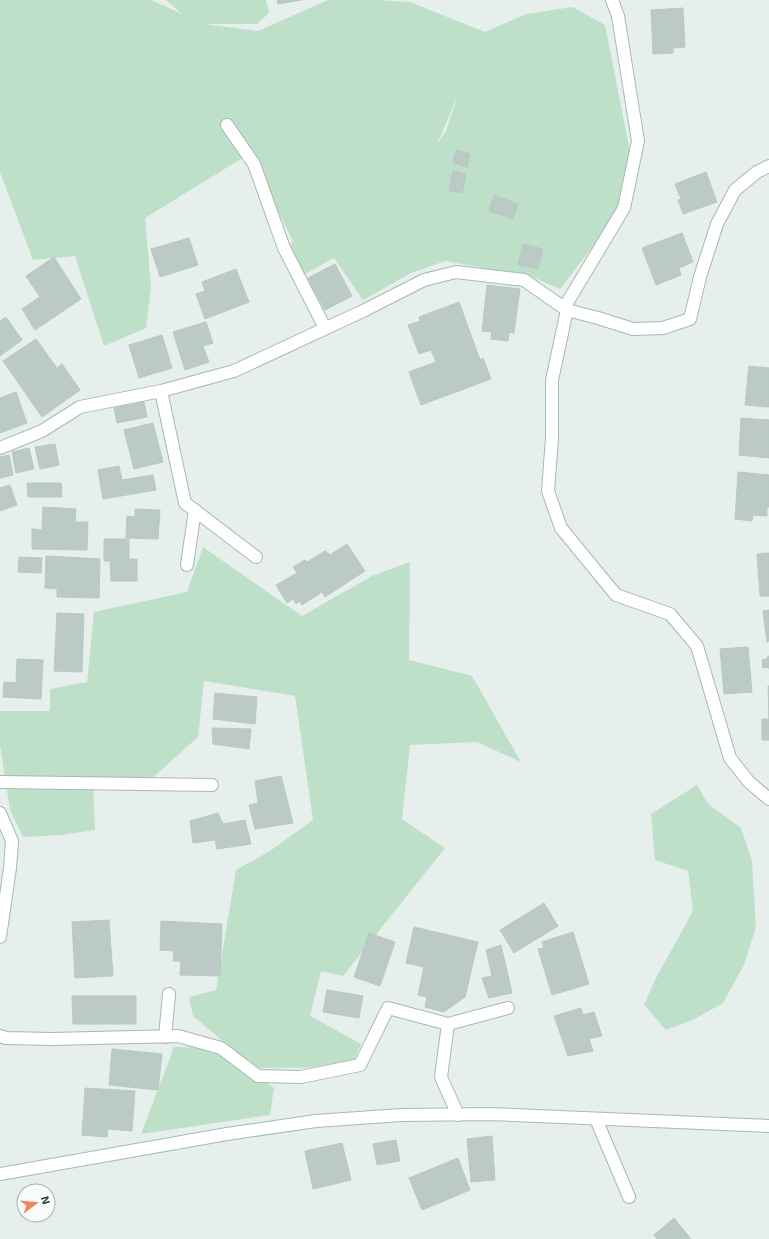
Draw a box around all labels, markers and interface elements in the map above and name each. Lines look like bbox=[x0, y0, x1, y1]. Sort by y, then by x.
north arrow bbox=[16, 1183, 56, 1223]
text: N bbox=[39, 1194, 53, 1206]

